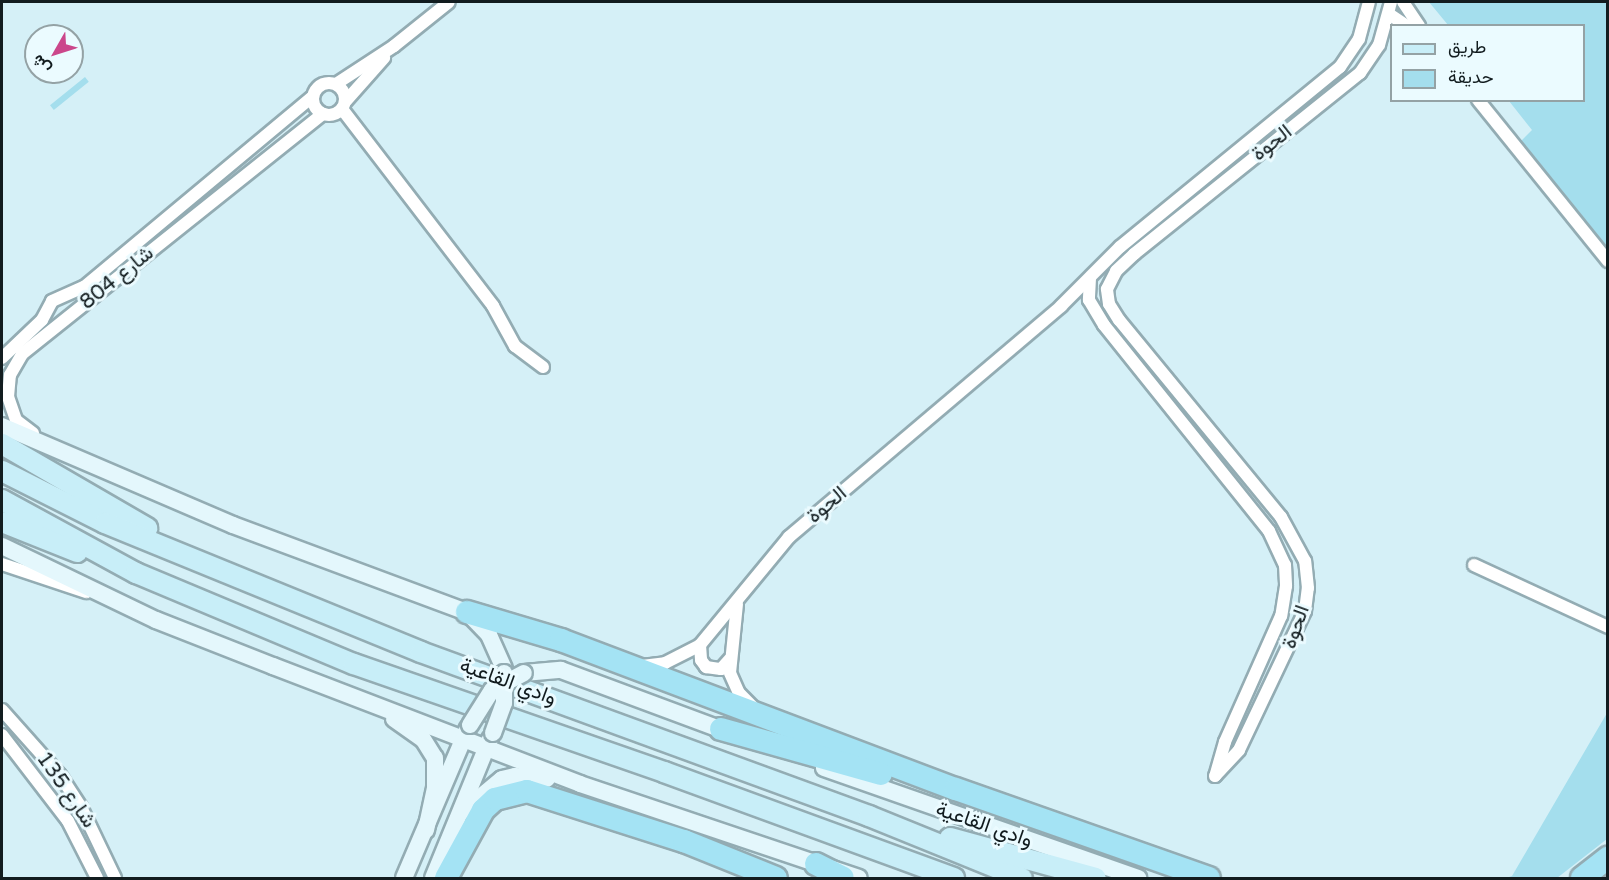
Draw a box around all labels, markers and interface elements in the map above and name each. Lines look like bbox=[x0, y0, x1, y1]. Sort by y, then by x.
north arrow bbox=[24, 24, 84, 84]
legend bbox=[1390, 24, 1585, 102]
text: طريق bbox=[1448, 36, 1486, 58]
text: ش bbox=[28, 50, 55, 78]
text: حديقة bbox=[1448, 66, 1494, 88]
street label: الحوة bbox=[1247, 119, 1297, 167]
street label: شارع 804 bbox=[75, 241, 159, 315]
street label: الحوة bbox=[802, 481, 852, 529]
street label: الحوة bbox=[1277, 602, 1315, 652]
street label: وادي القاعية bbox=[456, 653, 560, 711]
street label: شارع 135 bbox=[31, 747, 101, 833]
street label: وادي القاعية bbox=[932, 797, 1036, 853]

